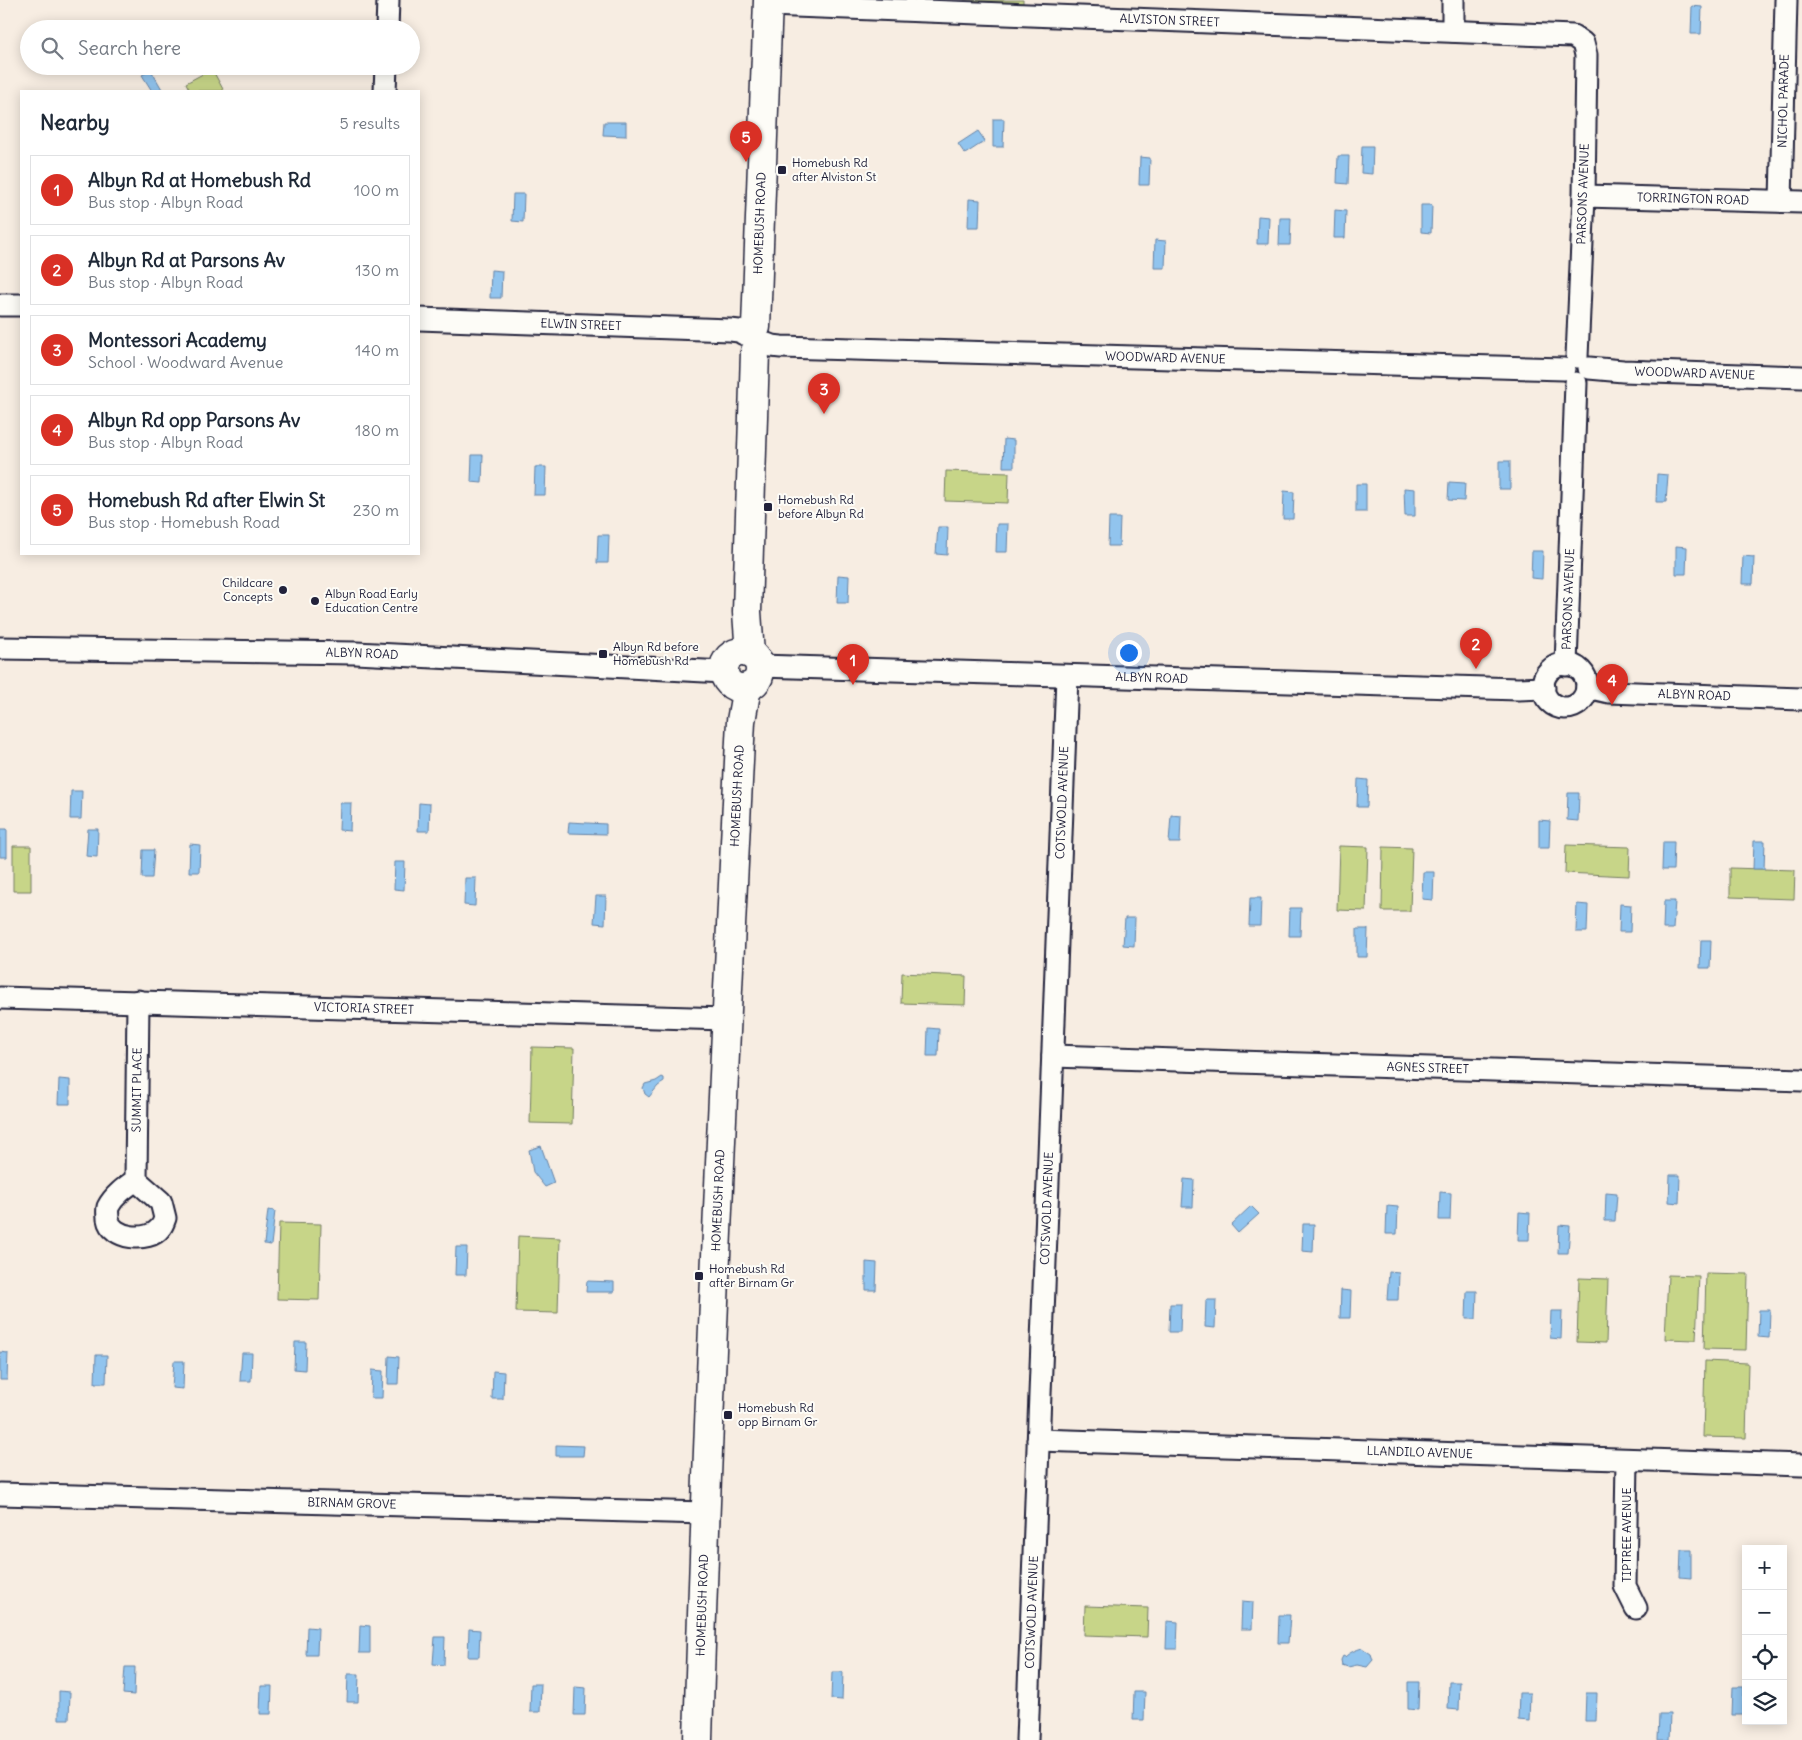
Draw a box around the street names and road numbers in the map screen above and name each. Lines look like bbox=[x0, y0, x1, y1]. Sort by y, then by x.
street label: ALVISTON STREET bbox=[1119, 11, 1220, 29]
street label: NICHOL PARADE bbox=[1774, 54, 1792, 148]
street label: PARSONS AVENUE bbox=[1573, 143, 1592, 245]
street label: HOMEBUSH ROAD bbox=[750, 172, 769, 274]
street label: TORRINGTON ROAD bbox=[1637, 189, 1749, 208]
street label: ELWIN STREET bbox=[540, 315, 622, 333]
street label: WOODWARD AVENUE bbox=[1105, 348, 1226, 366]
street label: WOODWARD AVENUE bbox=[1634, 363, 1755, 382]
street label: PARSONS AVENUE bbox=[1559, 548, 1577, 650]
street label: ALBYN ROAD bbox=[325, 645, 399, 662]
street label: ALBYN ROAD bbox=[1115, 669, 1188, 686]
street label: ALBYN ROAD bbox=[1658, 686, 1731, 703]
street label: HOMEBUSH ROAD bbox=[727, 744, 747, 847]
street label: COTSWOLD AVENUE bbox=[1052, 746, 1071, 859]
street label: VICTORIA STREET bbox=[314, 999, 414, 1017]
street label: SUMMIT PLACE bbox=[129, 1047, 144, 1132]
street label: AGNES STREET bbox=[1387, 1059, 1469, 1076]
street label: HOMEBUSH ROAD bbox=[708, 1149, 727, 1252]
street label: COTSWOLD AVENUE bbox=[1037, 1152, 1056, 1265]
street label: LLANDILO AVENUE bbox=[1366, 1443, 1473, 1461]
street label: TIPTREE AVENUE bbox=[1619, 1488, 1634, 1582]
street label: BIRNAM GROVE bbox=[307, 1494, 397, 1512]
street label: HOMEBUSH ROAD bbox=[693, 1554, 711, 1656]
street label: COTSWOLD AVENUE bbox=[1022, 1555, 1041, 1669]

